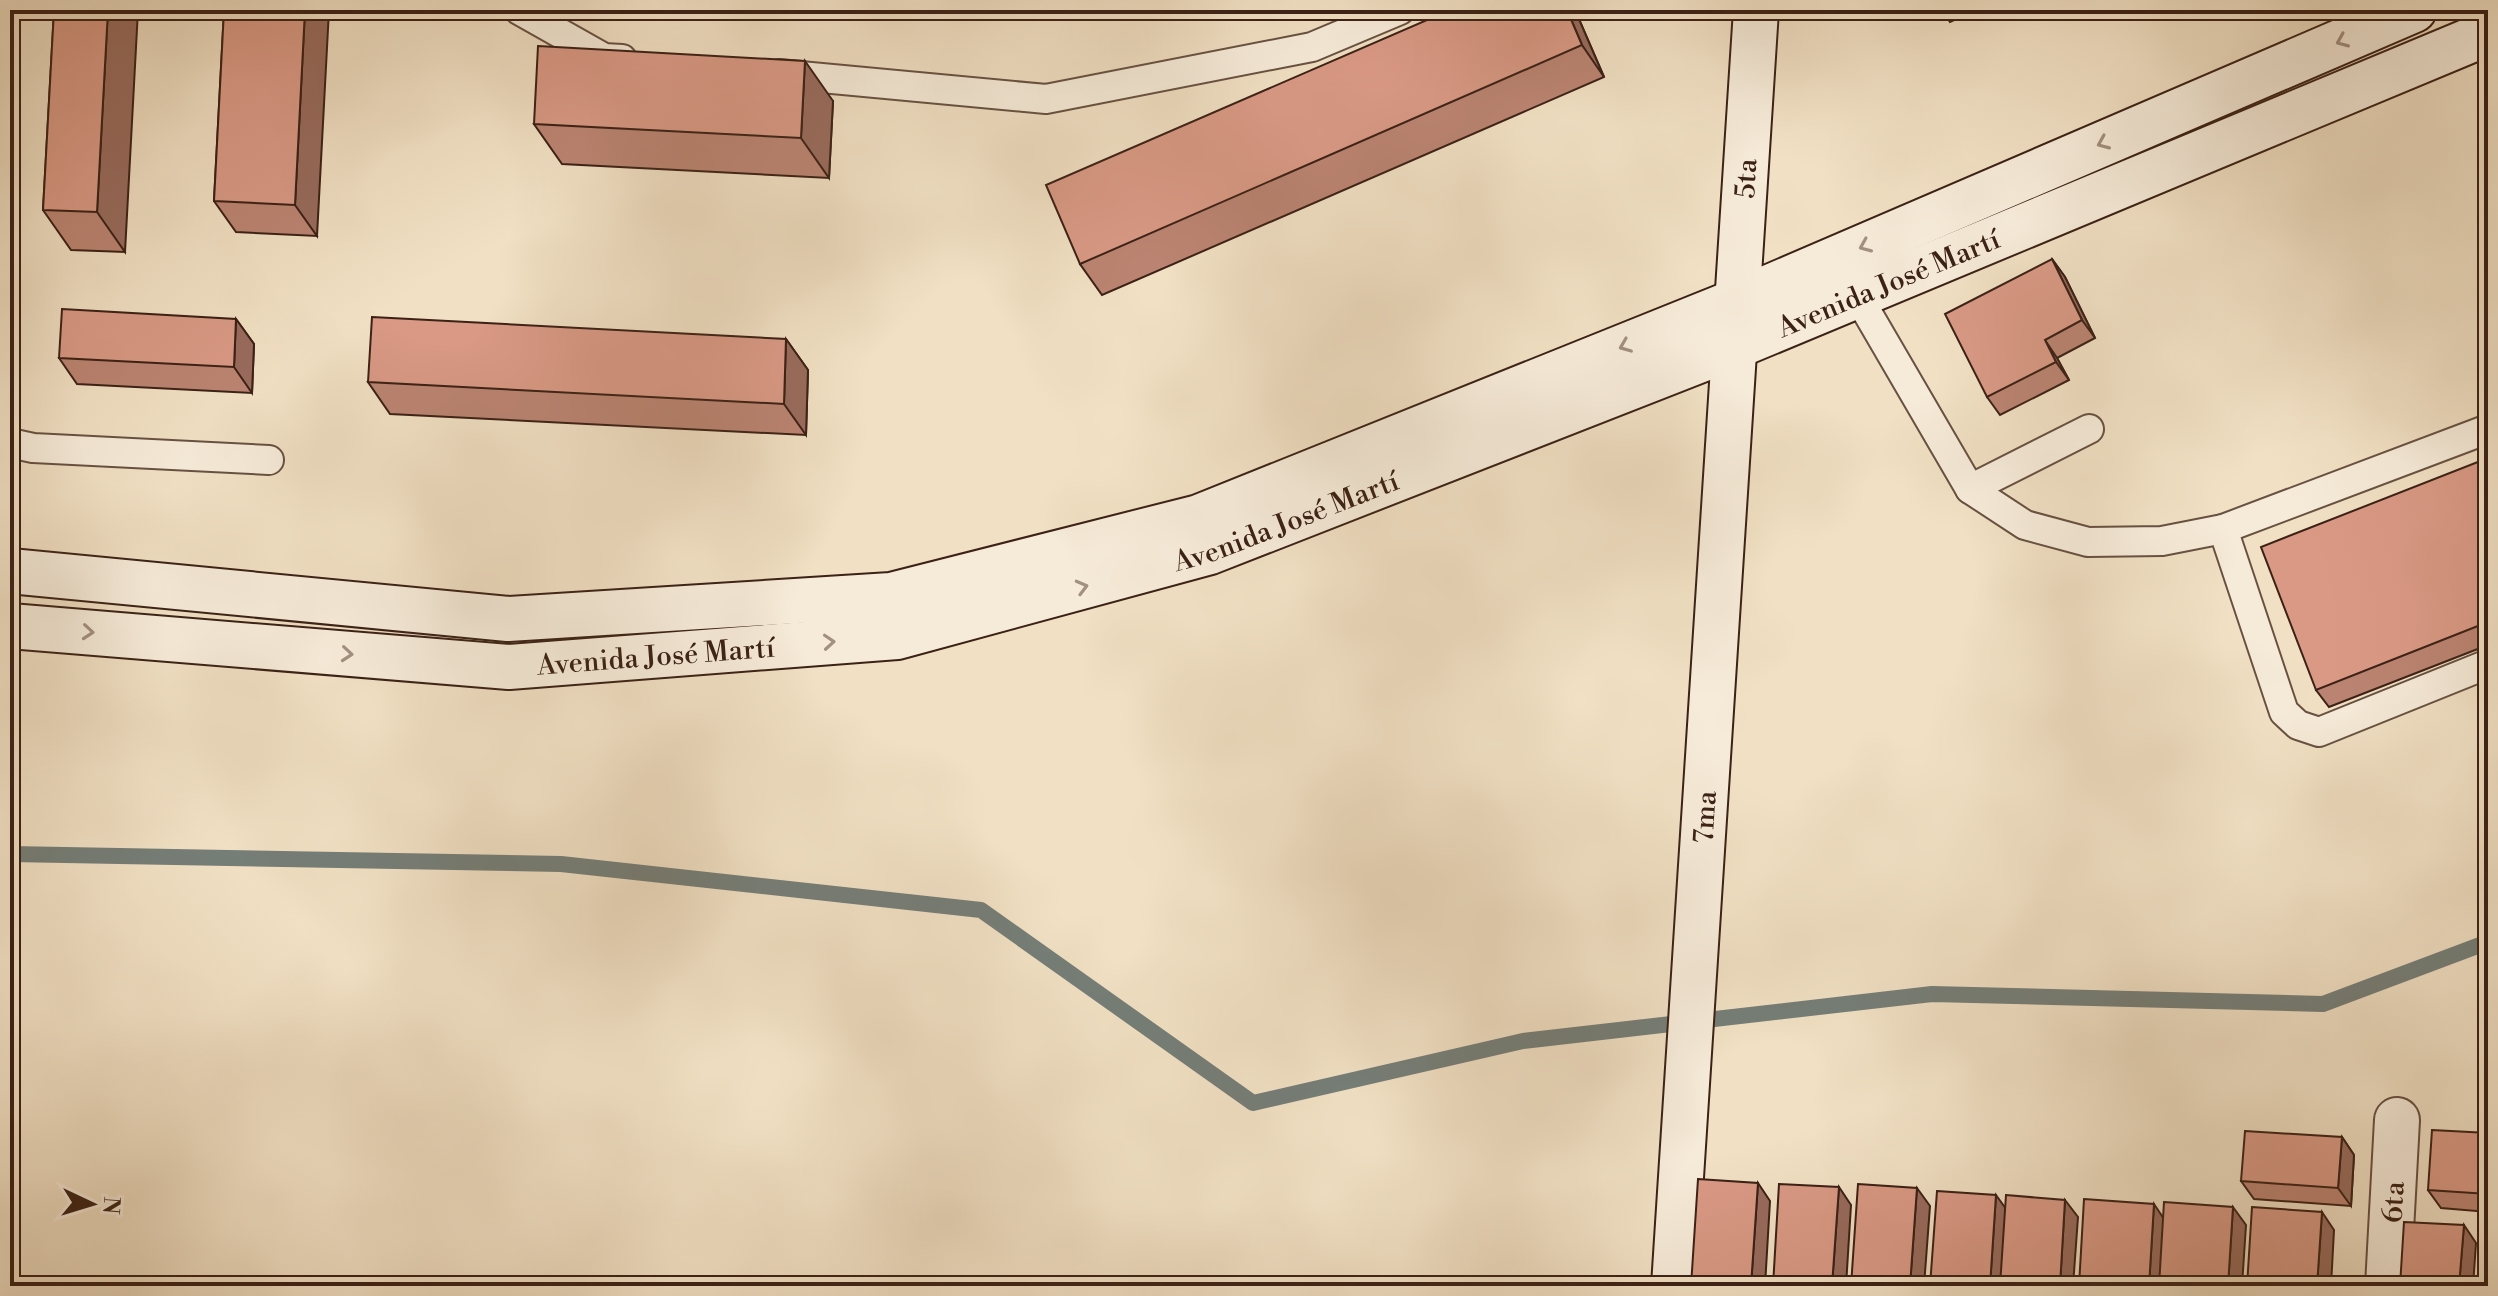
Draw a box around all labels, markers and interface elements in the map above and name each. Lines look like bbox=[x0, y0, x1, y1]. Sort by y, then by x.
one-way arrow bbox=[2336, 31, 2350, 47]
one-way arrow bbox=[2097, 134, 2112, 150]
street label: 5ta bbox=[1728, 156, 1765, 199]
street label: Avenida José Martí bbox=[1771, 222, 2007, 346]
one-way arrow bbox=[1858, 237, 1873, 253]
one-way arrow bbox=[1619, 336, 1633, 353]
street label: Avenida José Martí bbox=[1169, 463, 1406, 580]
one-way arrow bbox=[1075, 579, 1089, 596]
one-way arrow bbox=[82, 623, 95, 640]
street label: Avenida José Martí bbox=[535, 630, 778, 684]
one-way arrow bbox=[823, 634, 836, 651]
one-way arrow bbox=[341, 645, 354, 662]
street label: 7ma bbox=[1686, 789, 1725, 845]
north arrow bbox=[52, 1164, 132, 1244]
street label: 6ta bbox=[2375, 1180, 2413, 1224]
text: N bbox=[96, 1196, 125, 1216]

